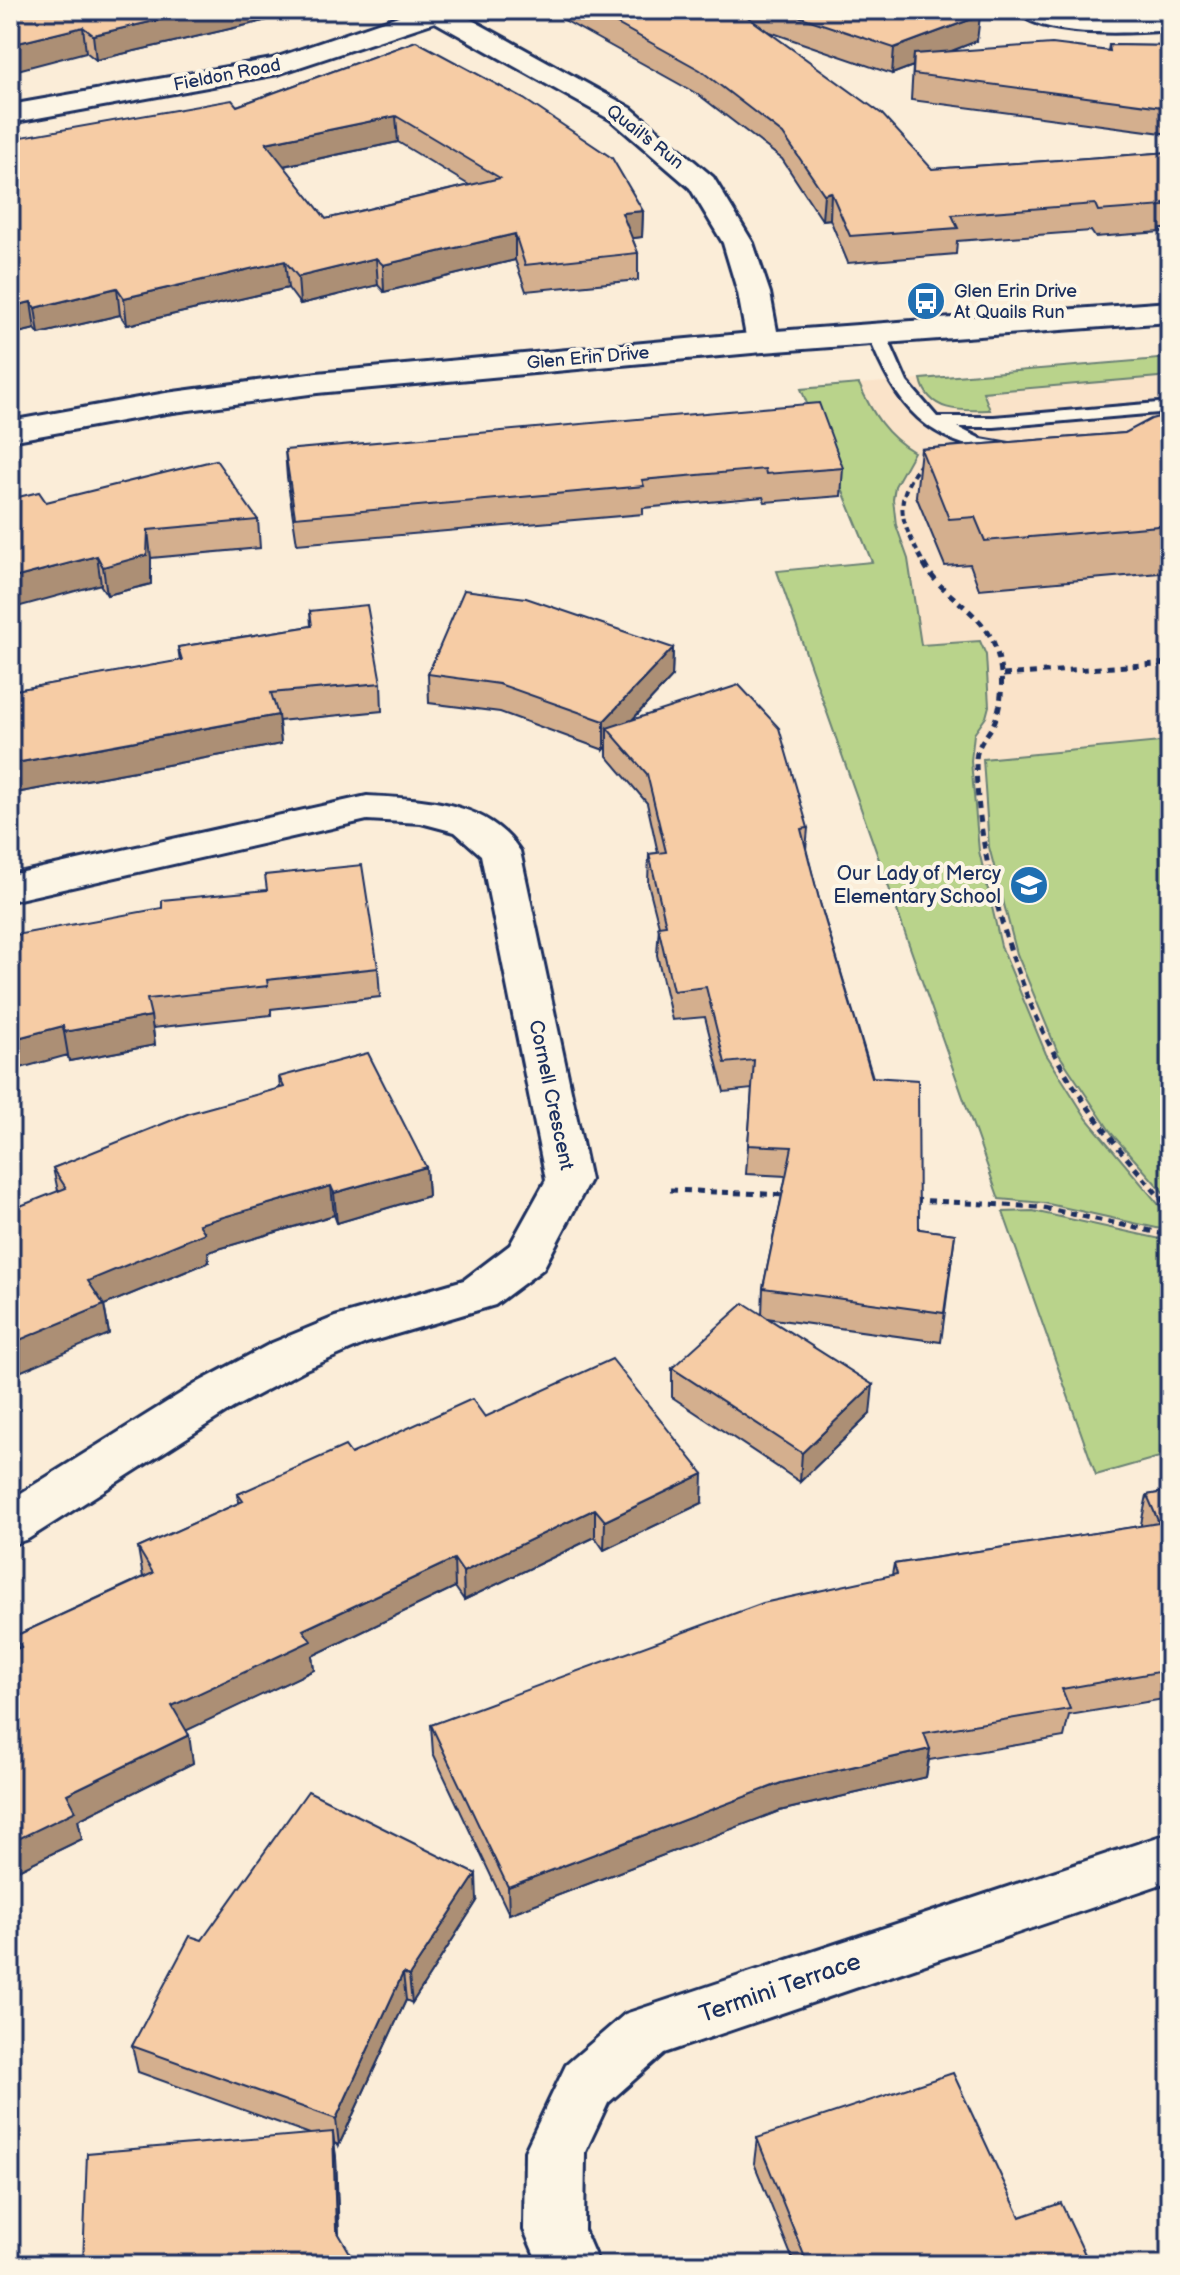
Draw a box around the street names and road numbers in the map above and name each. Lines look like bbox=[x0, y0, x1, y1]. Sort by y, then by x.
street label: Fieldon Road bbox=[172, 54, 282, 96]
street label: Quail's Run bbox=[602, 100, 688, 174]
street label: Glen Erin Drive bbox=[526, 342, 650, 374]
street label: Cornell Crescent bbox=[523, 1018, 579, 1172]
street label: Termini Terrace bbox=[696, 1947, 864, 2029]

